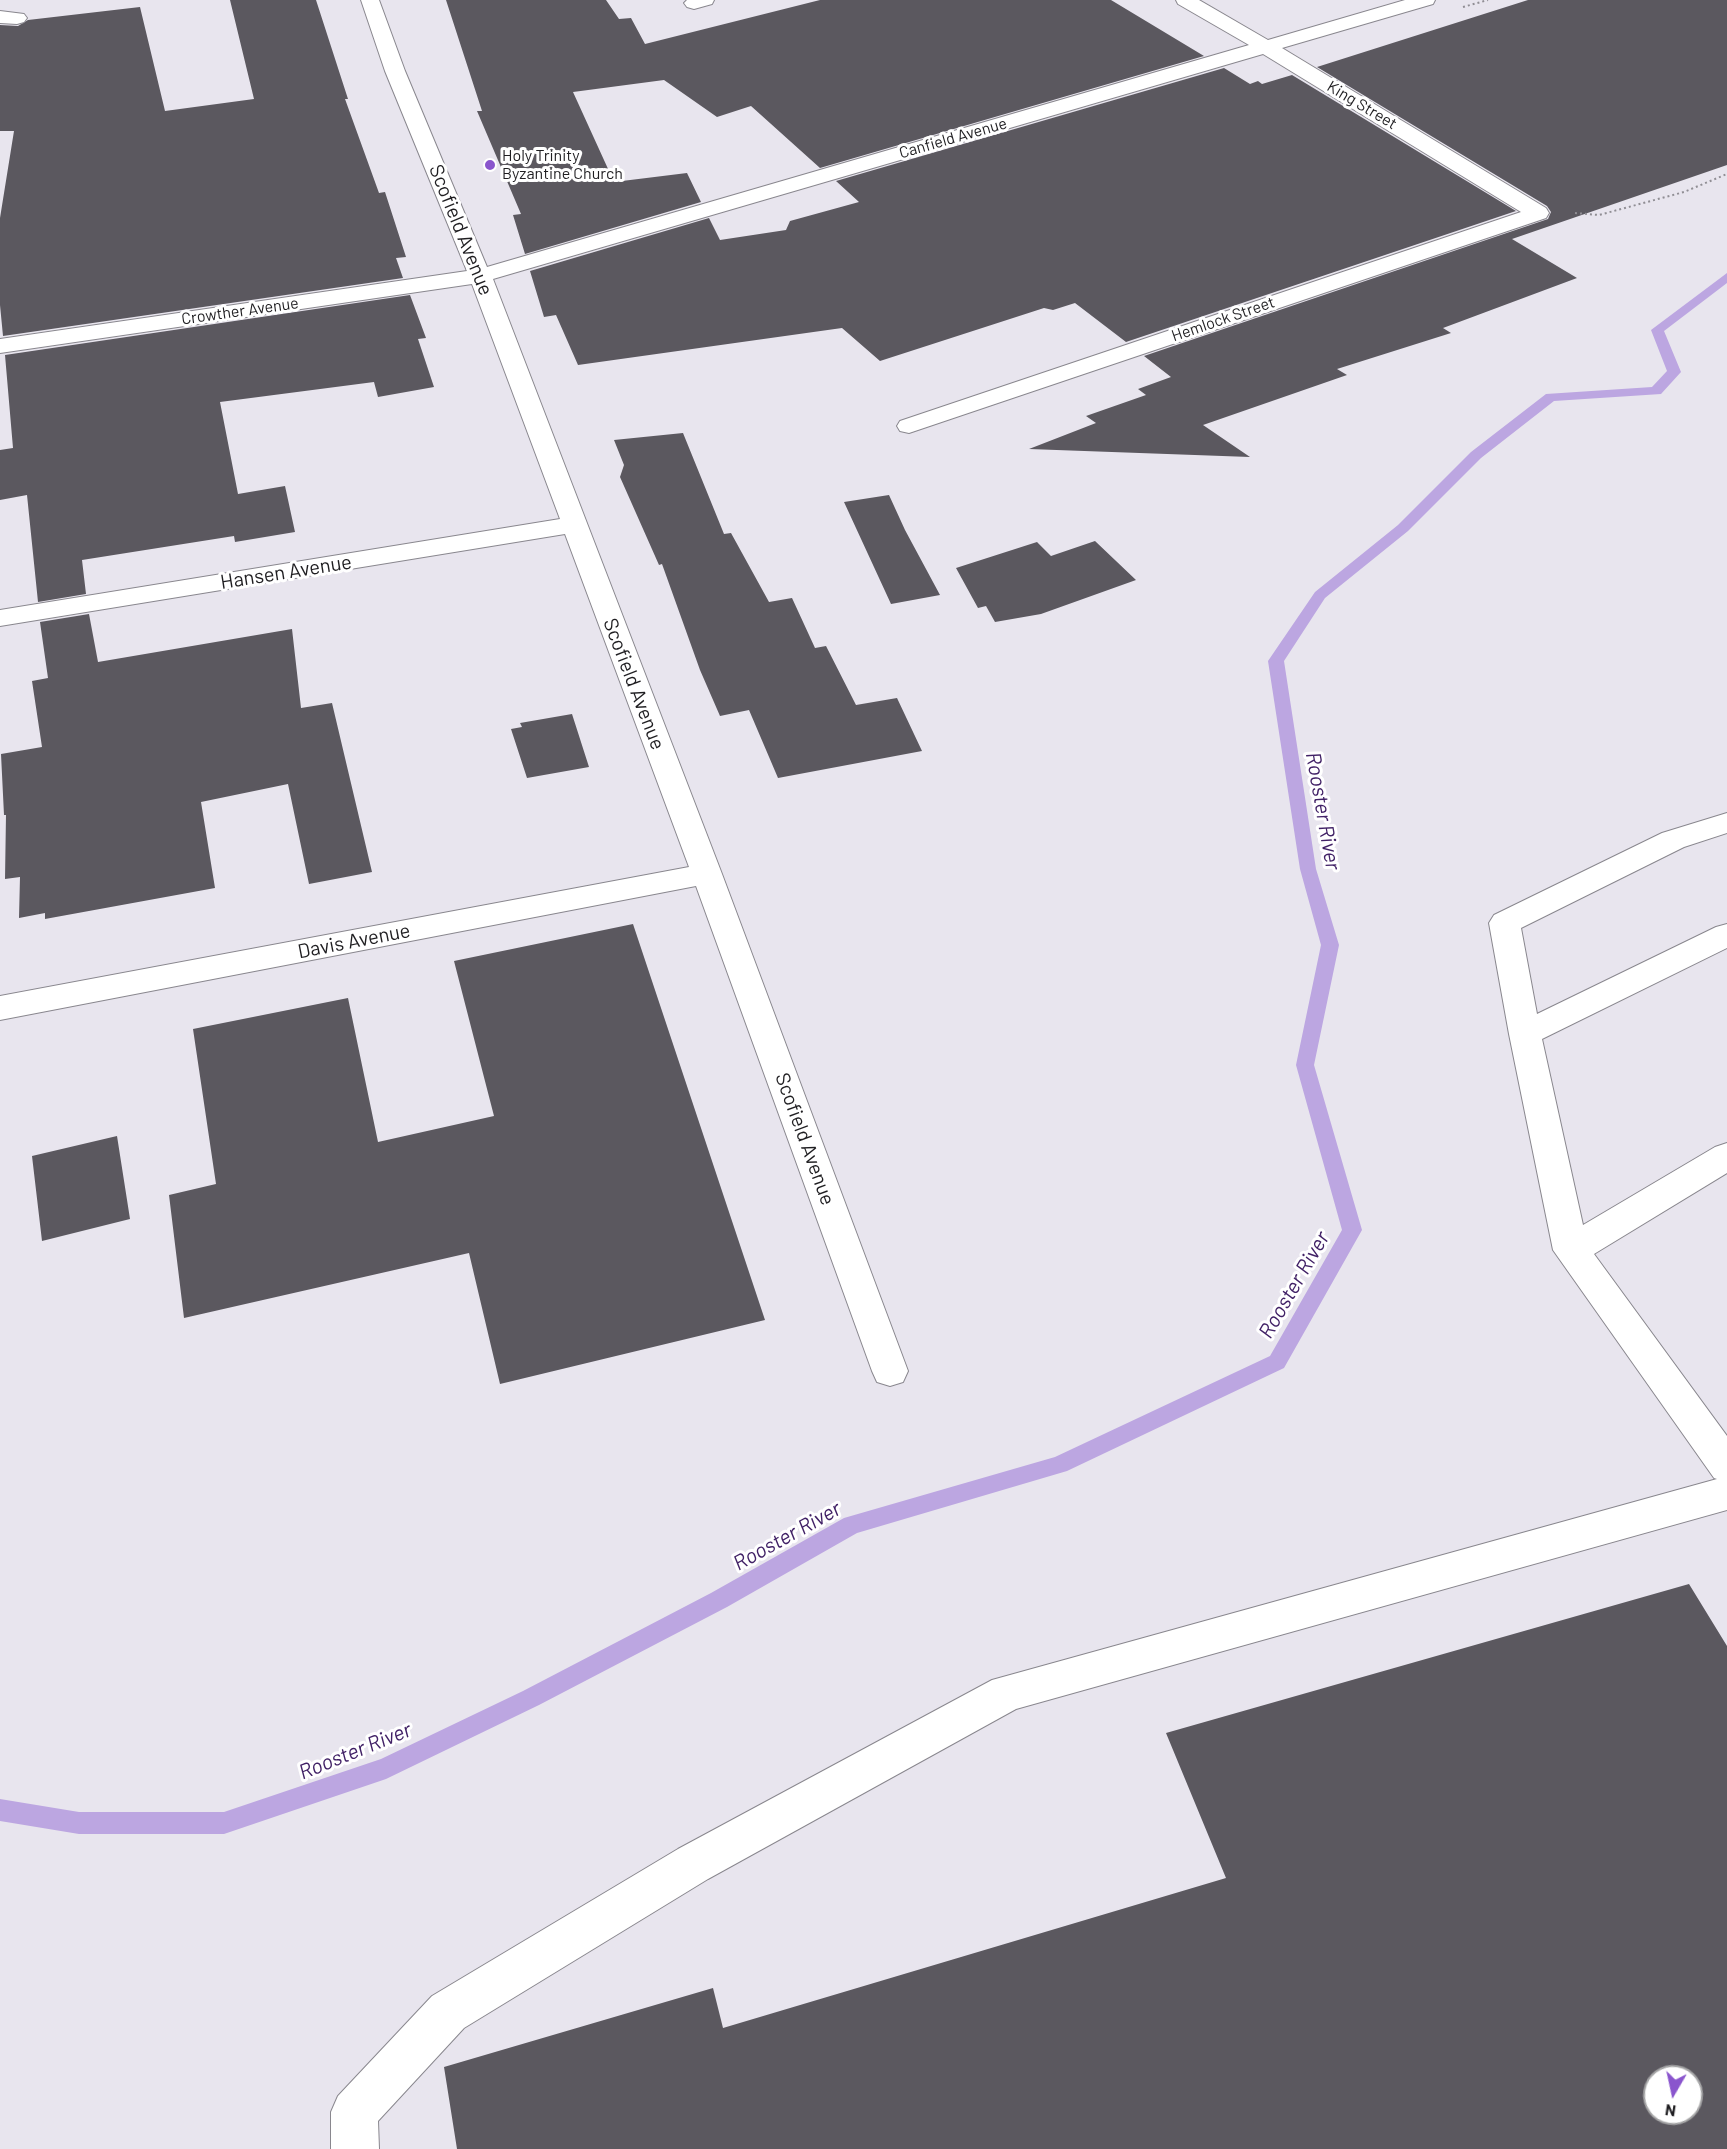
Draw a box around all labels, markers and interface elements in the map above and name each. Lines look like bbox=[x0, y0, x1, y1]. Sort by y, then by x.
street label: King Street bbox=[1324, 77, 1400, 133]
street label: Canfield Avenue bbox=[897, 113, 1009, 163]
place label: Holy Trinity Byzantine Church bbox=[502, 146, 623, 184]
marker: Holy Trinity Byzantine Church bbox=[483, 158, 497, 172]
street label: Scofield Avenue bbox=[424, 161, 498, 299]
street label: Hemlock Street bbox=[1169, 292, 1277, 346]
street label: Crowther Avenue bbox=[180, 293, 300, 329]
street label: Hansen Avenue bbox=[219, 550, 353, 594]
street label: Scofield Avenue bbox=[598, 615, 670, 753]
water label: Rooster River bbox=[1300, 750, 1346, 872]
street label: Davis Avenue bbox=[296, 918, 412, 964]
street label: Scofield Avenue bbox=[770, 1070, 840, 1208]
water label: Rooster River bbox=[1253, 1227, 1335, 1343]
water label: Rooster River bbox=[729, 1496, 845, 1576]
water label: Rooster River bbox=[295, 1717, 415, 1785]
north arrow bbox=[1643, 2065, 1703, 2125]
text: N bbox=[1664, 2101, 1677, 2122]

